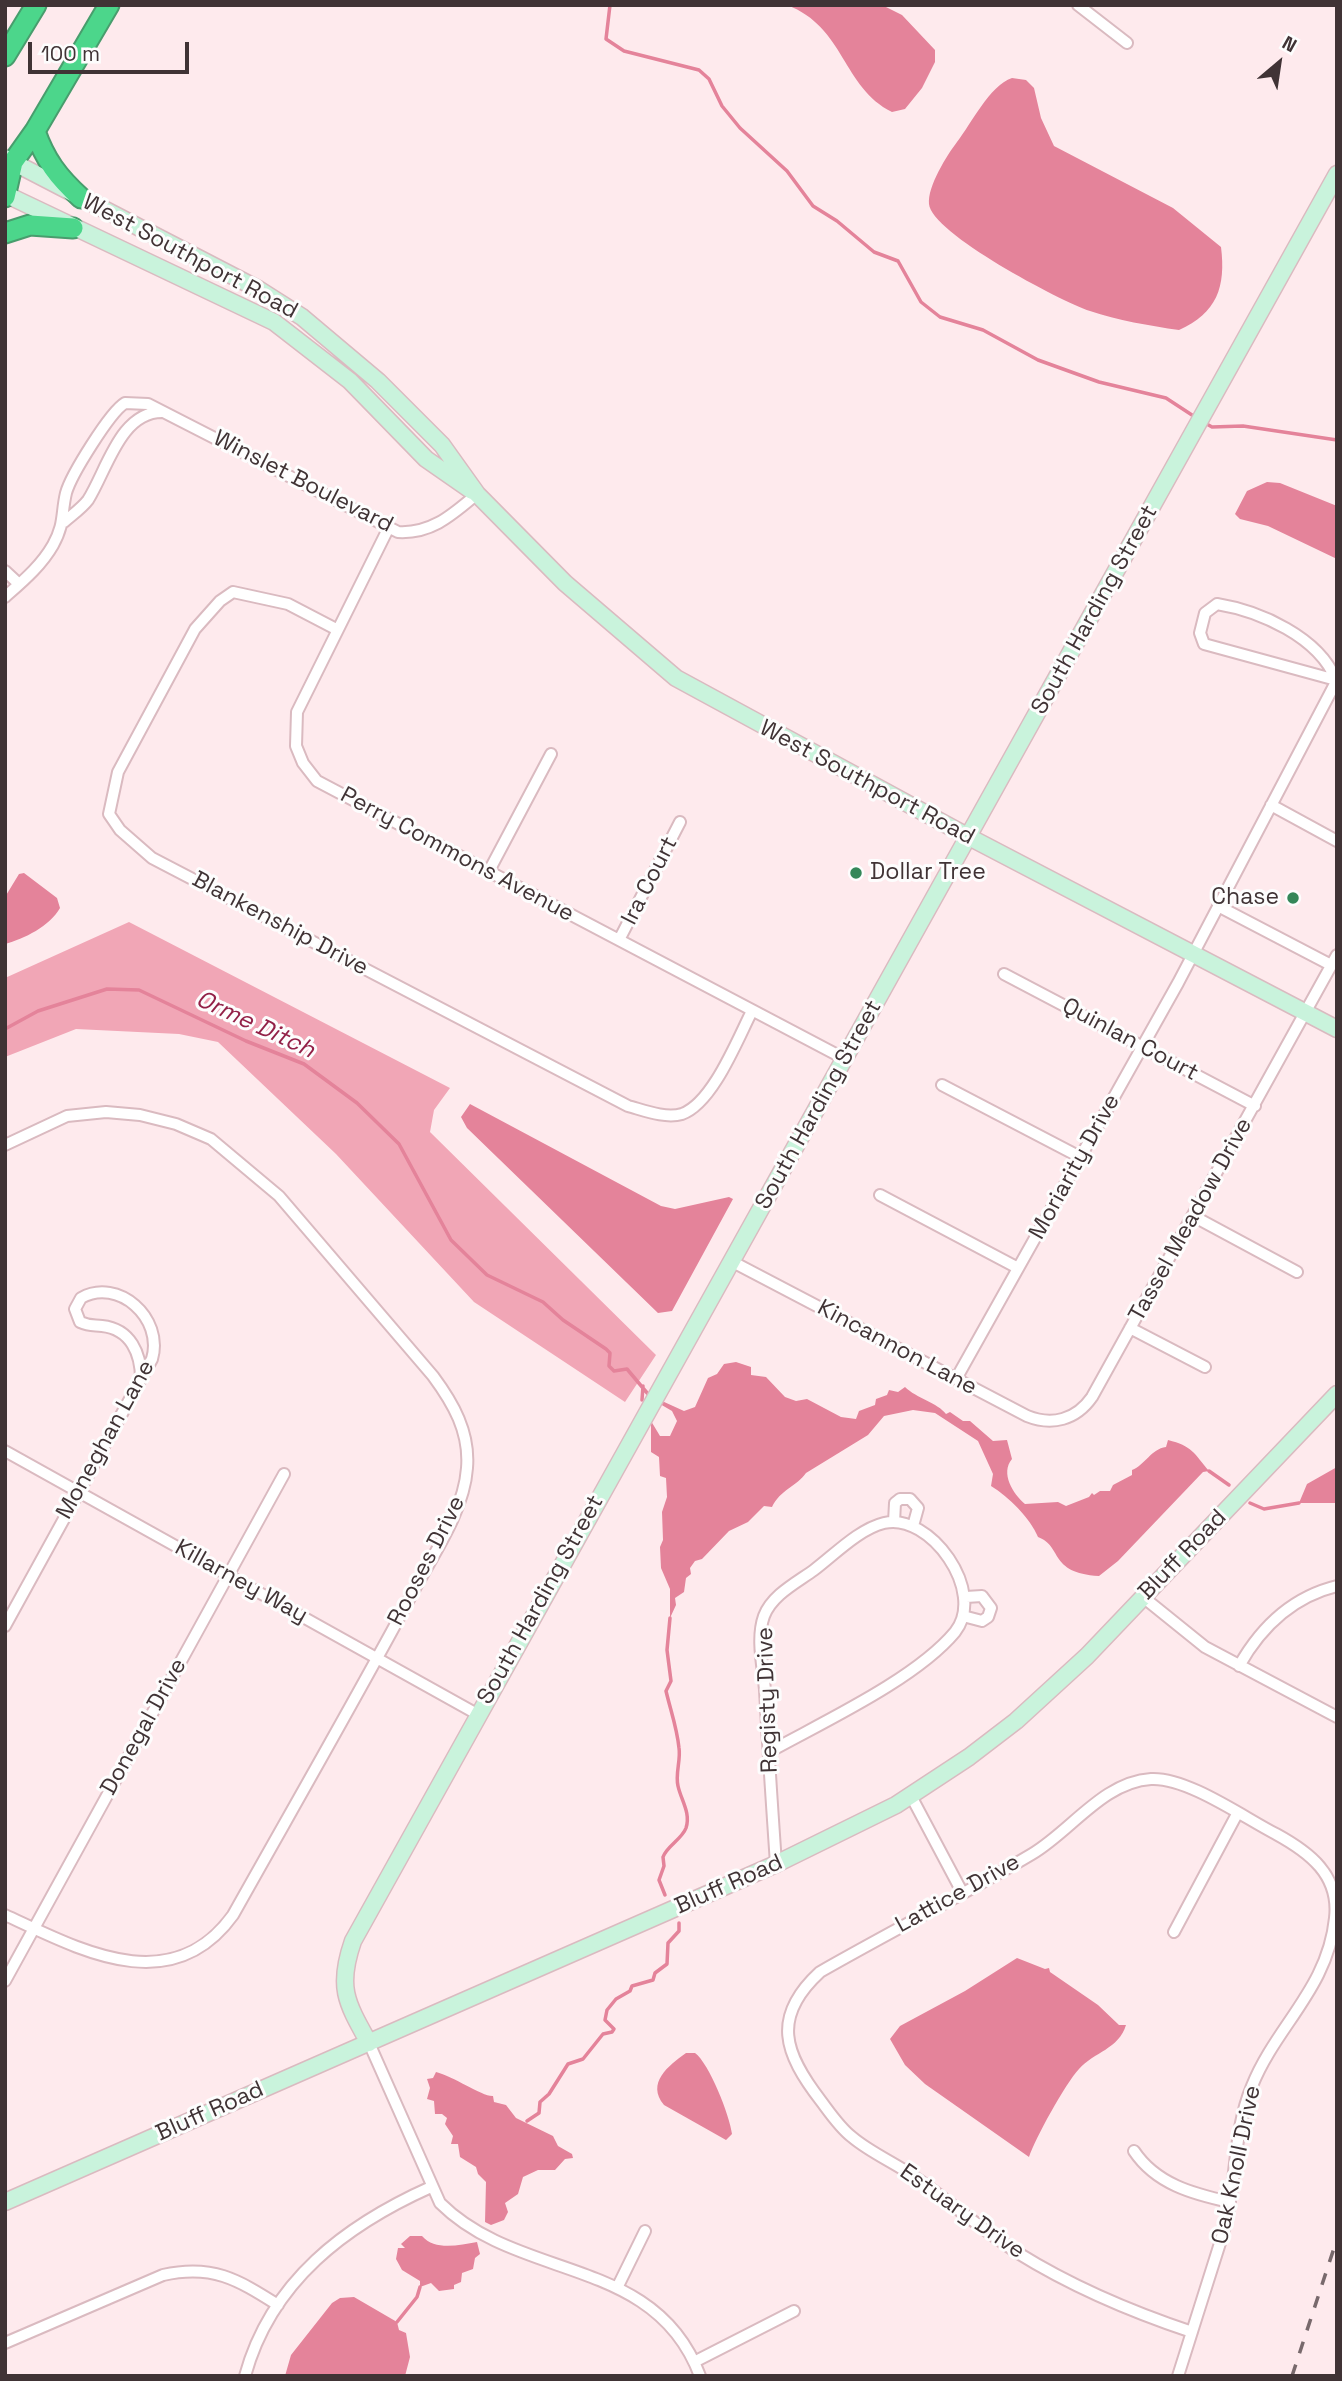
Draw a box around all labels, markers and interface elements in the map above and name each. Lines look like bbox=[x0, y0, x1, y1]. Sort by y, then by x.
scale bar bbox=[32, 28, 192, 72]
north arrow bbox=[1244, 28, 1314, 98]
text: N bbox=[1278, 30, 1301, 58]
text: 100 m bbox=[41, 40, 100, 67]
street label: West Southport Road bbox=[78, 189, 302, 325]
street label: Winslet Boulevard bbox=[209, 425, 397, 539]
street label: South Harding Street bbox=[1026, 501, 1164, 719]
street label: West Southport Road bbox=[755, 715, 979, 851]
street label: Perry Commons Avenue bbox=[336, 782, 578, 928]
street label: Ira Court bbox=[616, 832, 684, 930]
place label: Dollar Tree bbox=[870, 859, 986, 887]
marker: Dollar Tree bbox=[848, 865, 864, 881]
street label: Blankenship Drive bbox=[187, 866, 373, 982]
place label: Chase bbox=[1211, 884, 1279, 912]
marker: Chase bbox=[1285, 890, 1301, 906]
water label: Orme Ditch bbox=[191, 985, 319, 1065]
street label: Quinlan Court bbox=[1057, 993, 1203, 1087]
street label: South Harding Street bbox=[750, 996, 888, 1214]
street label: Moriarity Drive bbox=[1024, 1090, 1126, 1244]
street label: Tassel Meadow Drive bbox=[1123, 1113, 1259, 1327]
street label: Kincannon Lane bbox=[813, 1294, 981, 1402]
street label: Moneghan Lane bbox=[51, 1356, 161, 1524]
street label: South Harding Street bbox=[472, 1491, 610, 1709]
street label: Rooses Drive bbox=[383, 1492, 471, 1630]
street label: Bluff Road bbox=[1133, 1504, 1233, 1606]
street label: Killarney Way bbox=[170, 1534, 312, 1630]
street label: Registy Drive bbox=[752, 1627, 784, 1773]
street label: Donegal Drive bbox=[95, 1654, 193, 1800]
street label: Bluff Road bbox=[671, 1849, 787, 1921]
street label: Lattice Drive bbox=[891, 1849, 1025, 1939]
street label: Bluff Road bbox=[152, 2076, 268, 2148]
street label: Oak Knoll Drive bbox=[1207, 2083, 1267, 2247]
street label: Estuary Drive bbox=[894, 2159, 1030, 2265]

